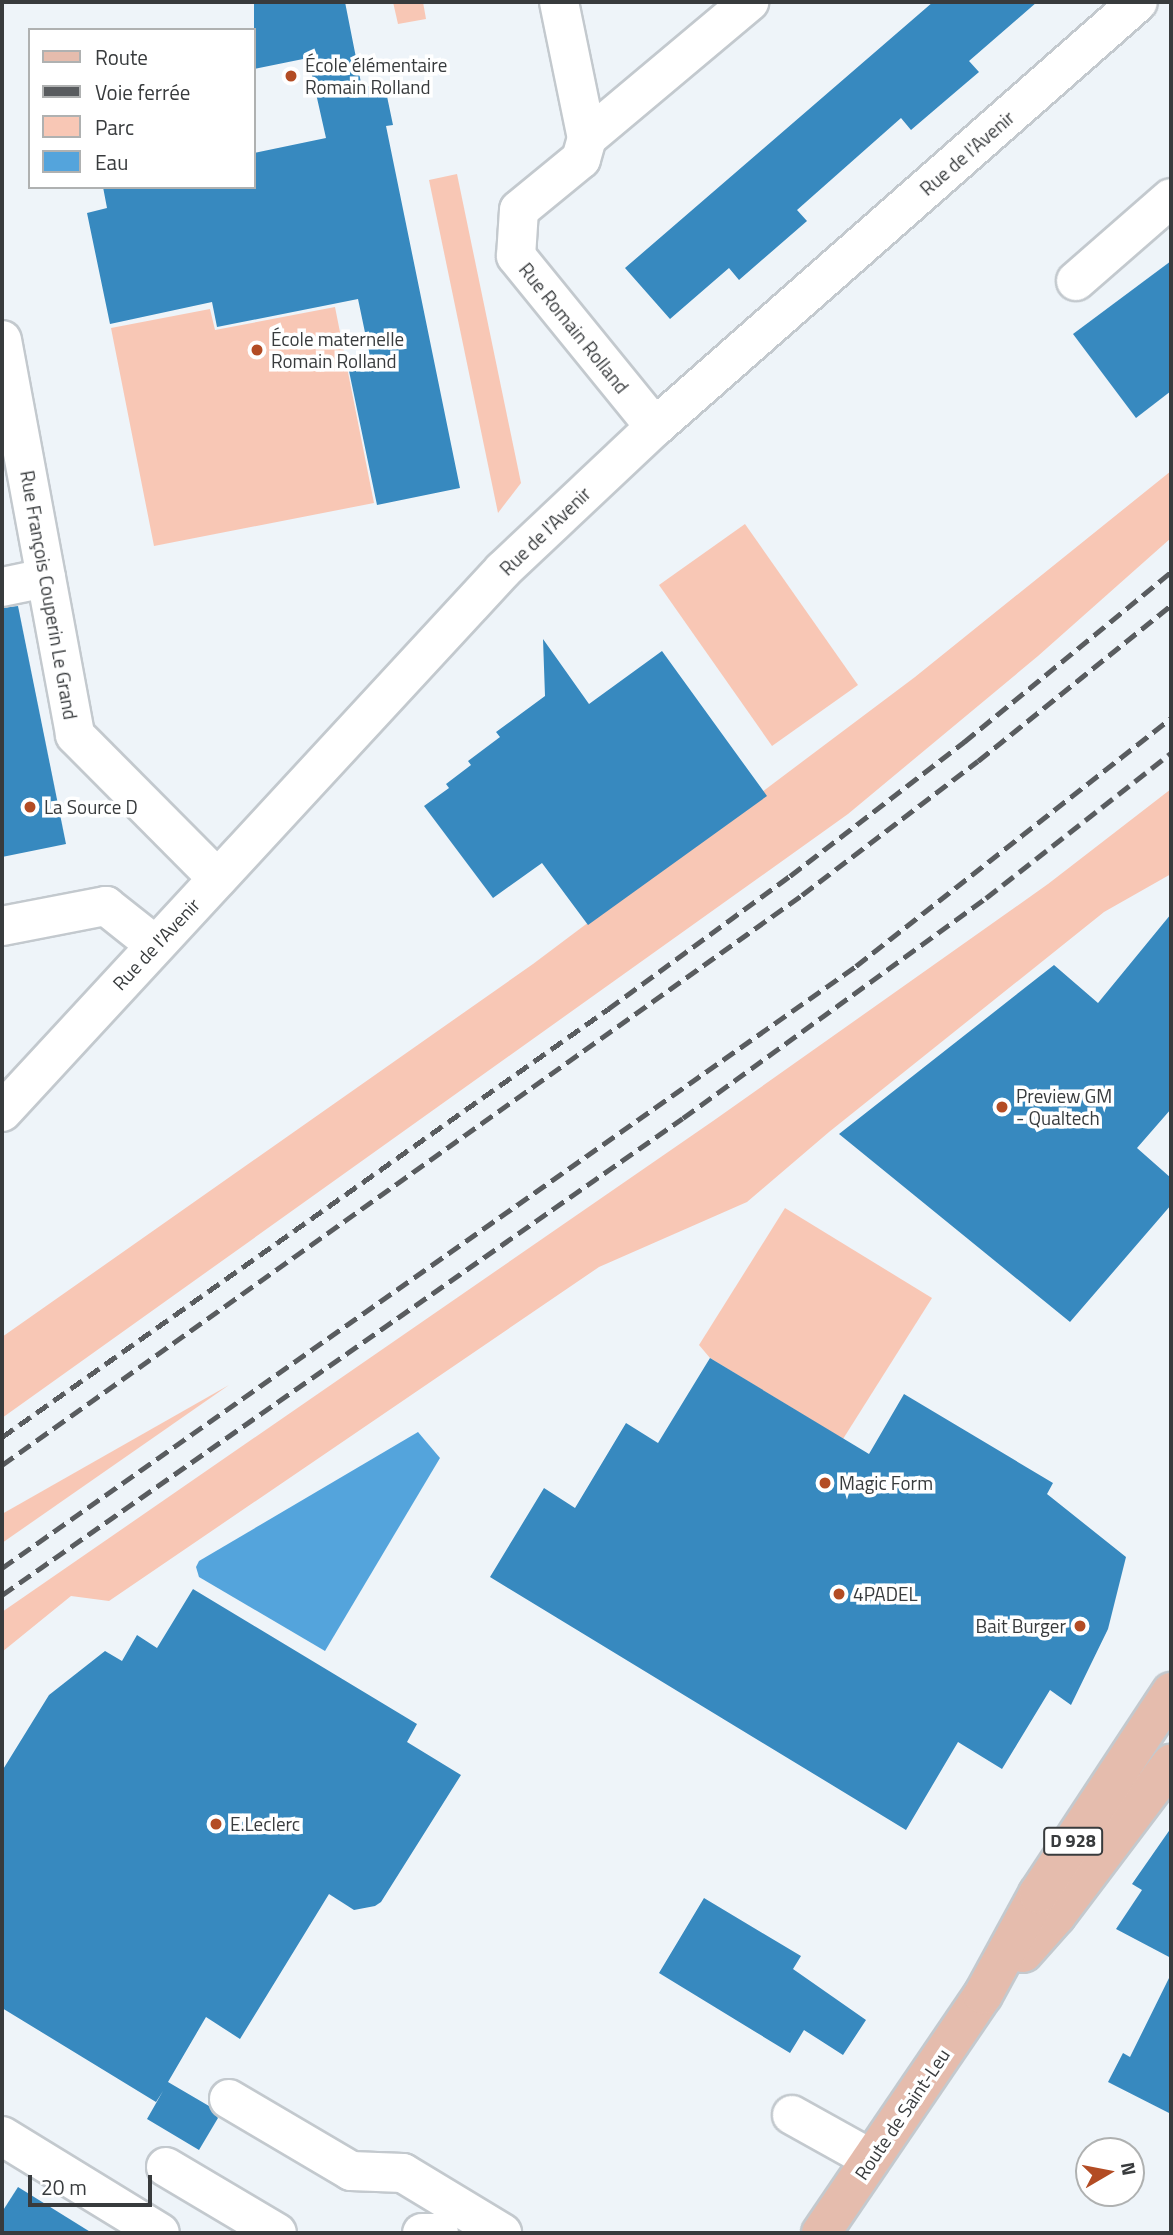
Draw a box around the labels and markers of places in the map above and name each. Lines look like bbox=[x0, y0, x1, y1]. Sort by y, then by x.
place label: École élémentaire Romain Rolland bbox=[305, 54, 447, 98]
marker: École élémentaire Romain Rolland bbox=[283, 68, 299, 84]
place label: École maternelle Romain Rolland bbox=[271, 328, 404, 372]
marker: École maternelle Romain Rolland bbox=[249, 342, 265, 358]
place label: La Source D bbox=[44, 796, 138, 818]
marker: La Source D bbox=[22, 799, 38, 815]
place label: Preview GM - Qualtech bbox=[1016, 1085, 1112, 1129]
marker: Preview GM - Qualtech bbox=[994, 1099, 1010, 1115]
place label: Magic Form bbox=[839, 1472, 933, 1494]
marker: Magic Form bbox=[817, 1475, 833, 1491]
place label: 4PADEL bbox=[853, 1583, 918, 1605]
marker: 4PADEL bbox=[831, 1586, 847, 1602]
place label: Bait Burger bbox=[976, 1615, 1066, 1637]
marker: Bait Burger bbox=[1072, 1618, 1088, 1634]
place label: E.Leclerc bbox=[230, 1813, 300, 1835]
marker: E.Leclerc bbox=[208, 1816, 224, 1832]

